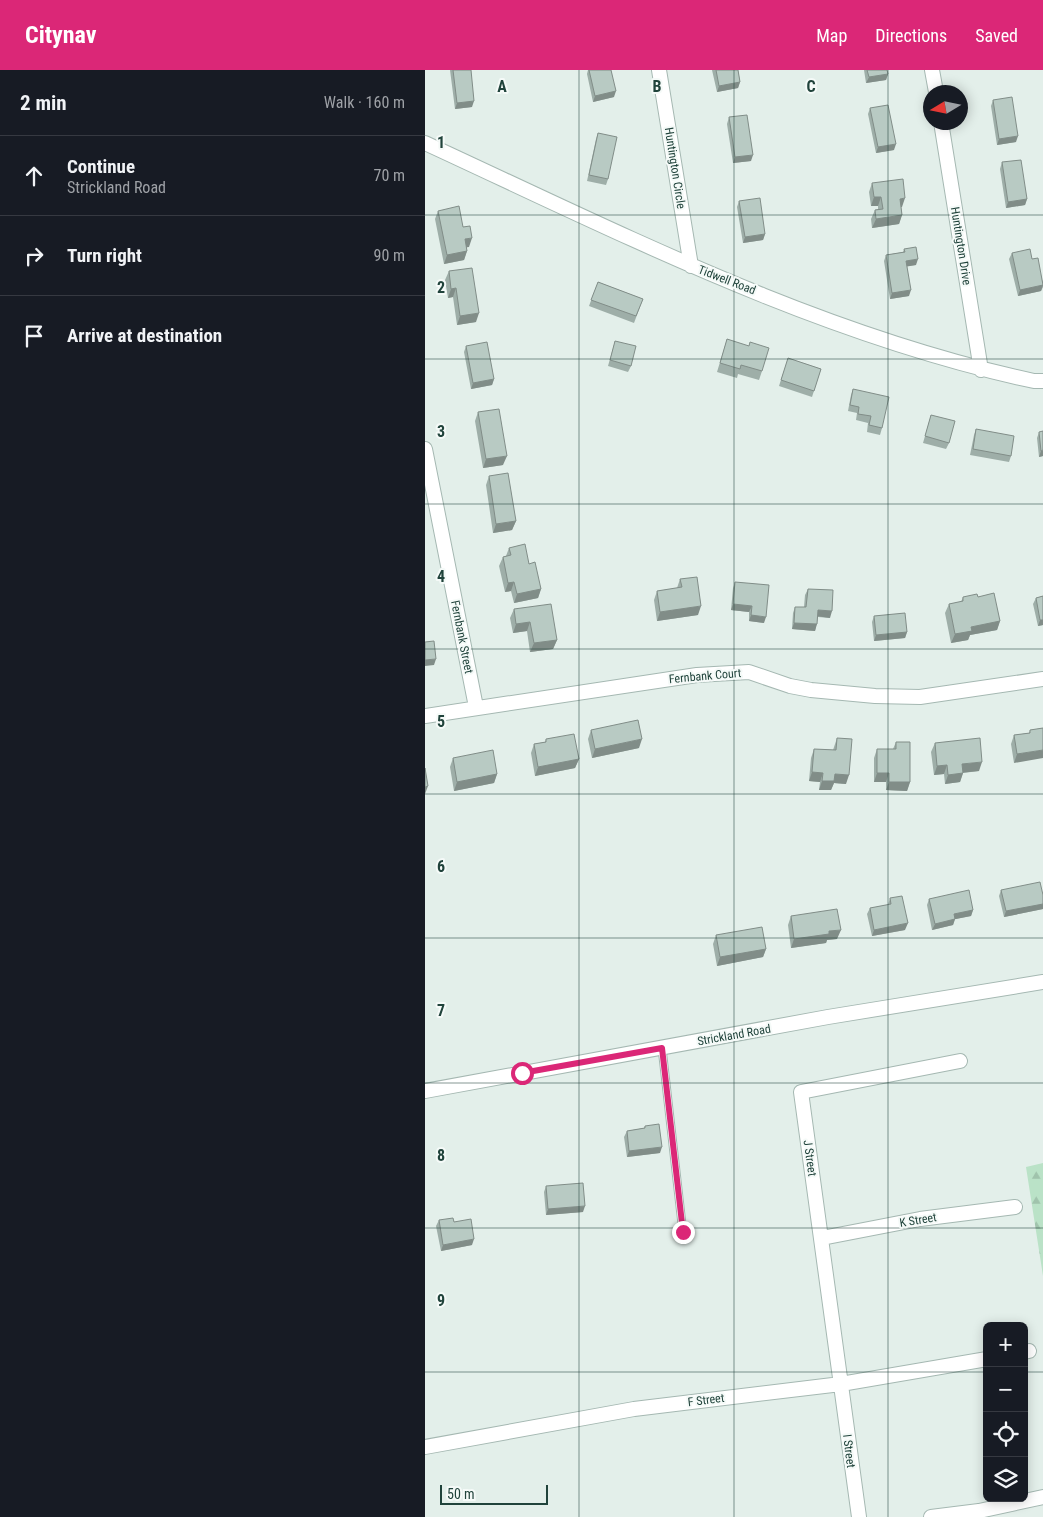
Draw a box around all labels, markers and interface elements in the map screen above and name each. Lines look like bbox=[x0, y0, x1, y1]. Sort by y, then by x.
text: Citynav bbox=[25, 21, 96, 49]
text: Map bbox=[816, 25, 847, 46]
text: Directions bbox=[875, 25, 947, 46]
text: Saved bbox=[975, 25, 1018, 46]
text: A bbox=[497, 77, 507, 96]
text: B bbox=[653, 77, 662, 96]
text: C bbox=[806, 77, 816, 96]
north arrow bbox=[923, 85, 968, 130]
text: 2 min bbox=[20, 91, 67, 115]
text: Walk · 160 m bbox=[324, 93, 405, 112]
street label: Huntington Circle bbox=[662, 126, 688, 210]
text: 1 bbox=[437, 133, 445, 152]
text: Continue bbox=[67, 155, 135, 178]
icon: ahead bbox=[20, 162, 48, 190]
text: 70 m bbox=[373, 166, 405, 185]
text: Strickland Road bbox=[67, 178, 166, 197]
street label: Huntington Drive bbox=[948, 206, 974, 287]
icon: right bbox=[20, 242, 48, 270]
text: Turn right bbox=[67, 244, 142, 267]
text: 90 m bbox=[373, 246, 405, 265]
street label: Tidwell Road bbox=[696, 263, 758, 297]
text: 2 bbox=[437, 278, 445, 297]
icon: arrive bbox=[20, 322, 48, 350]
text: Arrive at destination bbox=[67, 324, 222, 347]
text: 3 bbox=[437, 422, 445, 441]
text: 4 bbox=[437, 567, 445, 586]
street label: Fernbank Street bbox=[448, 599, 476, 675]
street label: Fernbank Court bbox=[668, 666, 742, 686]
text: 5 bbox=[437, 712, 445, 731]
text: 6 bbox=[437, 857, 445, 876]
text: 7 bbox=[437, 1001, 445, 1020]
street label: Strickland Road bbox=[696, 1022, 772, 1048]
route start bbox=[511, 1062, 534, 1085]
street label: J Street bbox=[801, 1139, 820, 1178]
text: 8 bbox=[437, 1146, 445, 1165]
street label: K Street bbox=[898, 1210, 938, 1230]
route end bbox=[672, 1221, 695, 1244]
text: 9 bbox=[437, 1291, 445, 1310]
map controls bbox=[983, 1322, 1028, 1502]
button: + bbox=[983, 1322, 1028, 1367]
button: − bbox=[983, 1367, 1028, 1412]
street label: F Street bbox=[687, 1391, 725, 1409]
button: locate bbox=[983, 1412, 1028, 1457]
street label: I Street bbox=[840, 1433, 858, 1469]
button: layers bbox=[983, 1457, 1028, 1502]
scale bar bbox=[440, 1482, 547, 1505]
text: 50 m bbox=[447, 1486, 475, 1502]

